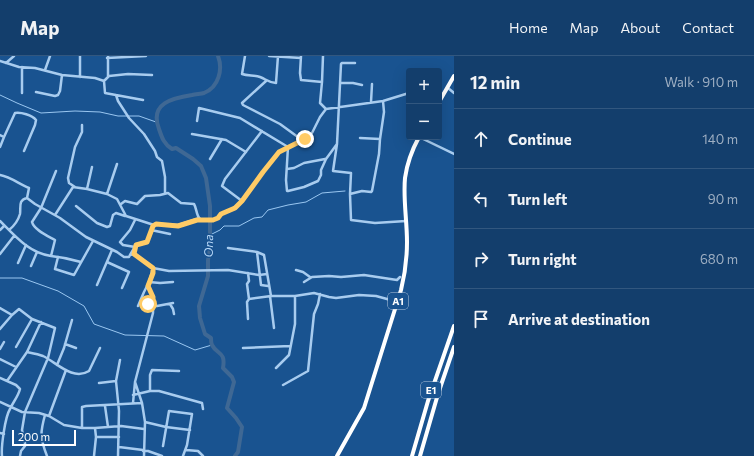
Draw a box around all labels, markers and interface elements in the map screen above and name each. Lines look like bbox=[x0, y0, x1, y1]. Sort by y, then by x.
text: Map bbox=[20, 16, 59, 39]
text: Home bbox=[509, 19, 548, 36]
text: Map bbox=[570, 19, 598, 36]
text: About bbox=[620, 19, 660, 36]
text: Contact bbox=[682, 19, 734, 36]
map controls bbox=[406, 68, 442, 140]
button: + bbox=[406, 68, 442, 104]
text: 12 min bbox=[470, 72, 520, 93]
text: Walk · 910 m bbox=[664, 74, 738, 90]
button: − bbox=[406, 104, 442, 140]
icon: ahead bbox=[470, 128, 492, 150]
route end bbox=[296, 130, 314, 148]
text: Continue bbox=[508, 130, 572, 148]
text: 140 m bbox=[702, 131, 738, 147]
icon: left bbox=[470, 188, 492, 210]
text: Turn left bbox=[508, 190, 567, 208]
text: 90 m bbox=[708, 191, 738, 207]
water label: Ona bbox=[201, 234, 215, 258]
icon: right bbox=[470, 248, 492, 270]
text: Turn right bbox=[508, 250, 577, 268]
text: 680 m bbox=[700, 251, 738, 267]
road number: A1 bbox=[388, 293, 408, 309]
route start bbox=[139, 295, 157, 313]
icon: arrive bbox=[470, 308, 492, 330]
text: Arrive at destination bbox=[508, 310, 650, 328]
road number: E1 bbox=[421, 382, 441, 398]
scale bar bbox=[12, 428, 76, 447]
text: 200 m bbox=[18, 430, 50, 443]

